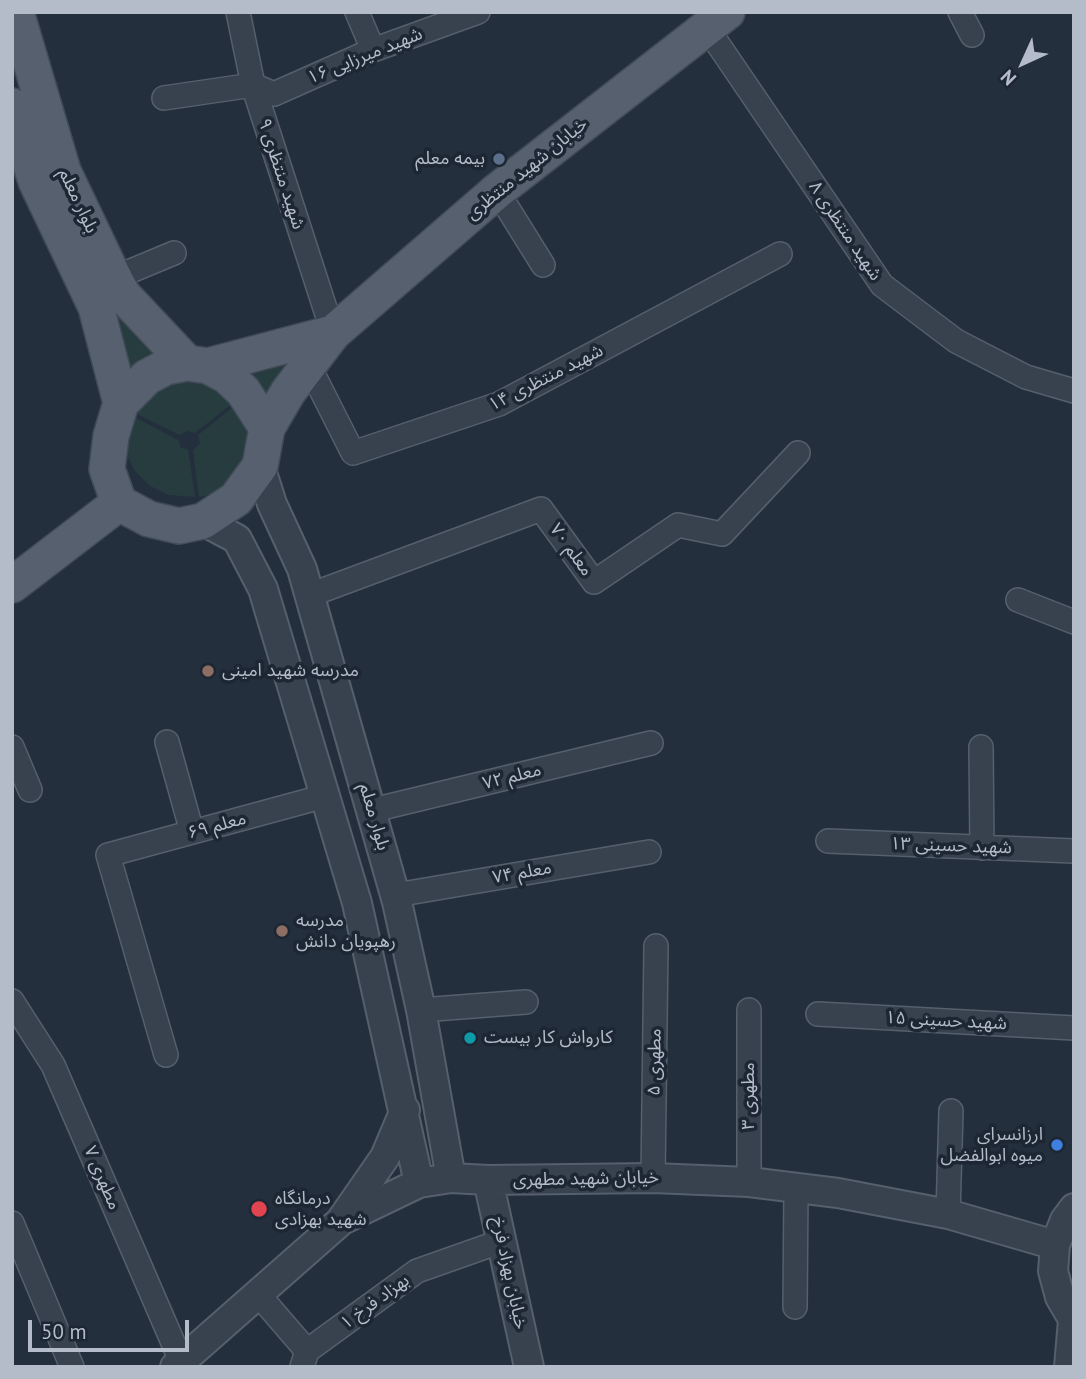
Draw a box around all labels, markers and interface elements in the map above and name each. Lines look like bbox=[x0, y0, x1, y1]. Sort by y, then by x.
street label: شهید میرزایی ۱۶ bbox=[304, 23, 426, 89]
north arrow bbox=[988, 28, 1058, 98]
text: N bbox=[995, 65, 1021, 91]
street label: خیابان شهید منتظری bbox=[462, 113, 592, 225]
street label: شهید منتظری ۹ bbox=[253, 116, 309, 232]
place label: بیمه معلم bbox=[415, 148, 485, 170]
marker: بیمه معلم bbox=[491, 151, 507, 167]
street label: بلوار معلم bbox=[54, 165, 102, 237]
street label: شهید منتظری ۸ bbox=[804, 177, 886, 285]
street label: شهید منتظری ۱۴ bbox=[485, 340, 607, 416]
street label: معلم ۷۰ bbox=[545, 519, 597, 581]
place label: مدرسه شهید امینی bbox=[222, 660, 359, 682]
marker: مدرسه شهید امینی bbox=[200, 663, 216, 679]
street label: معلم ۷۲ bbox=[480, 759, 544, 795]
street label: بلوار معلم bbox=[354, 781, 394, 853]
street label: معلم ۶۹ bbox=[185, 808, 249, 844]
street label: شهید حسینی ۱۳ bbox=[890, 833, 1012, 859]
street label: معلم ۷۴ bbox=[491, 857, 553, 889]
place label: مدرسه رهپویان دانش bbox=[296, 910, 396, 953]
marker: مدرسه رهپویان دانش bbox=[274, 923, 290, 939]
street label: شهید حسینی ۱۵ bbox=[885, 1007, 1007, 1035]
place label: کارواش کار بیست bbox=[484, 1027, 613, 1049]
street label: مطهری ۵ bbox=[644, 1028, 666, 1096]
marker: کارواش کار بیست bbox=[462, 1030, 478, 1046]
street label: مطهری ۳ bbox=[738, 1062, 760, 1130]
place label: ارزانسرای میوه ابوالفضل bbox=[941, 1124, 1043, 1166]
marker: ارزانسرای میوه ابوالفضل bbox=[1049, 1137, 1065, 1153]
street label: مطهری ۷ bbox=[79, 1143, 125, 1213]
street label: خیابان شهید مطهری bbox=[513, 1167, 659, 1191]
place label: درمانگاه شهید بهزادی bbox=[275, 1188, 367, 1230]
marker: درمانگاه شهید بهزادی bbox=[249, 1199, 269, 1219]
street label: خیابان بهزاد فرخ bbox=[487, 1215, 531, 1331]
street label: بهزاد فرخ ۱ bbox=[336, 1270, 414, 1334]
scale bar bbox=[32, 1306, 192, 1350]
text: 50 m bbox=[41, 1318, 87, 1345]

